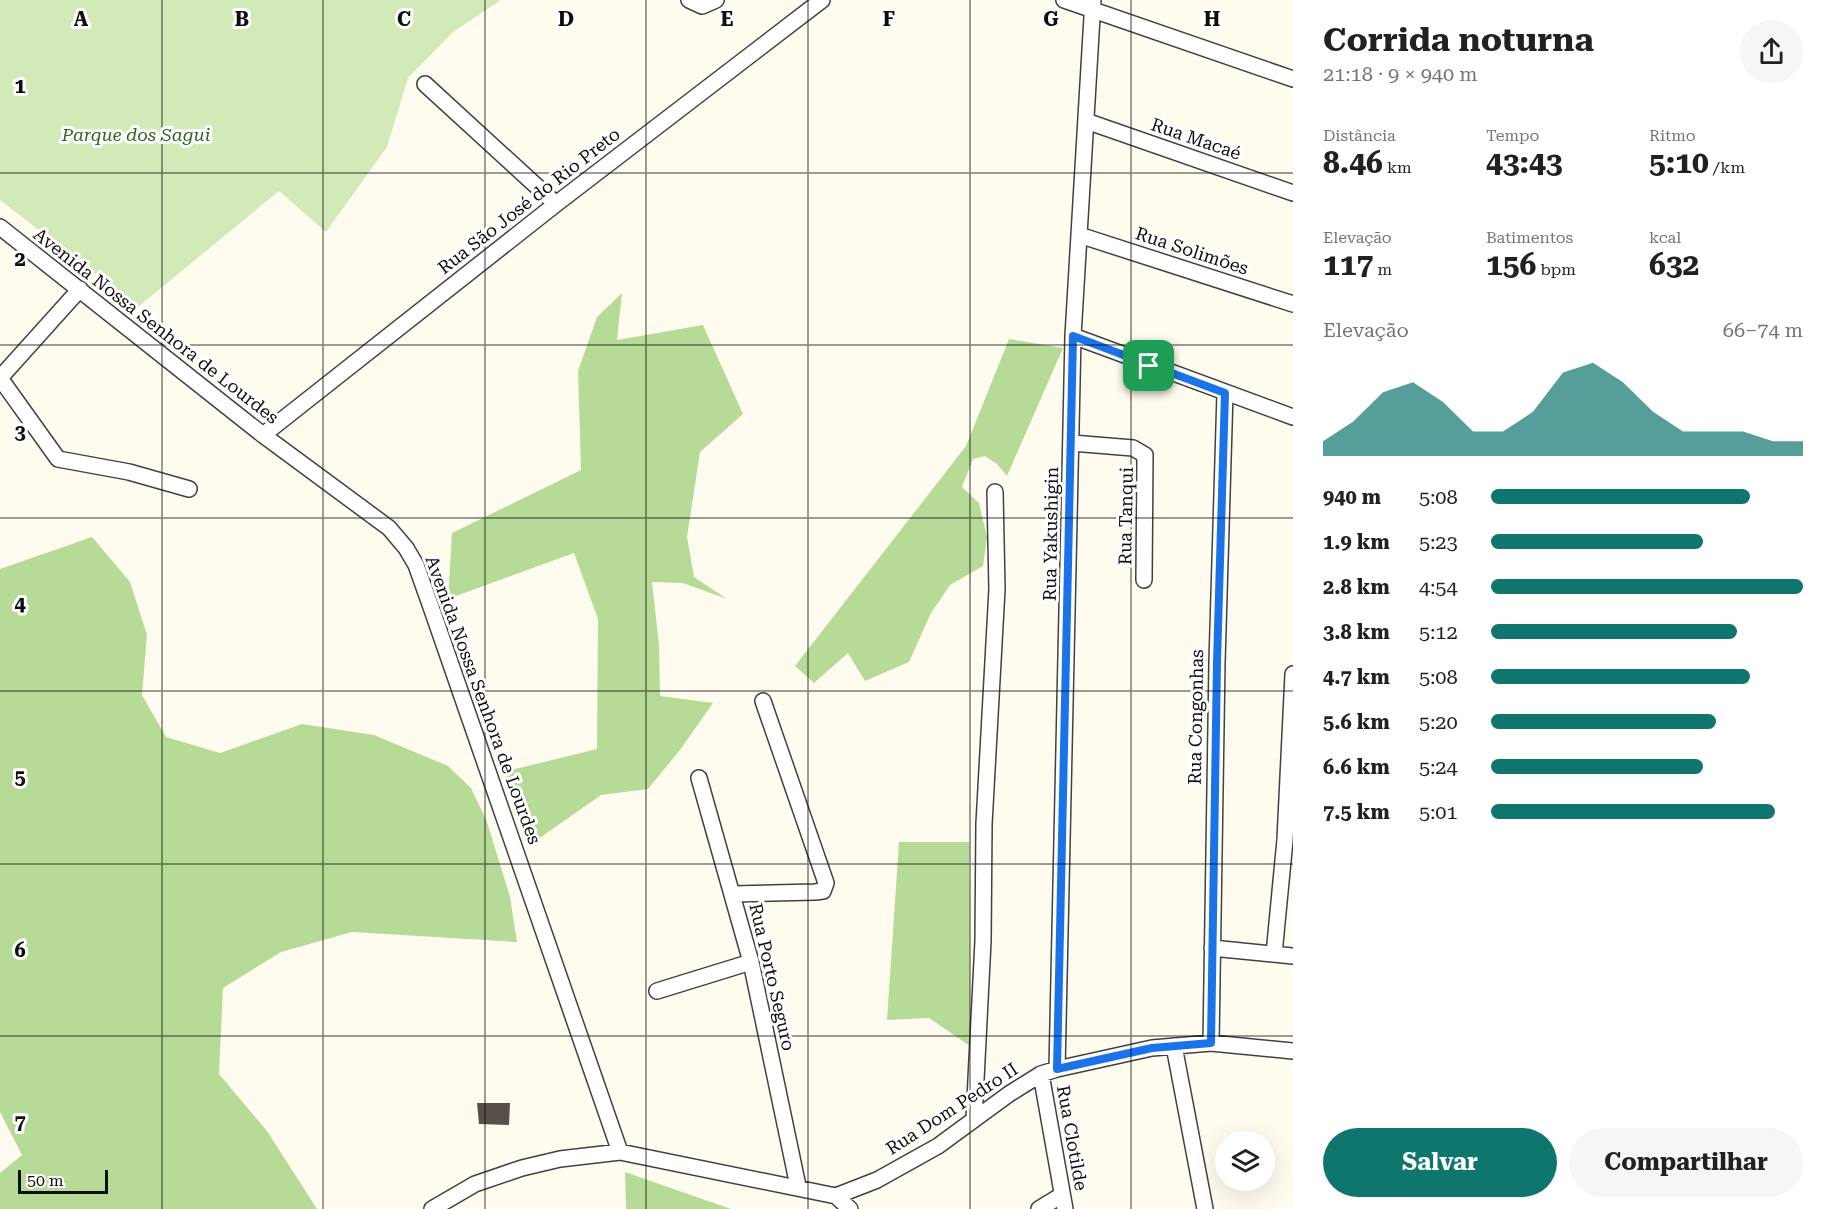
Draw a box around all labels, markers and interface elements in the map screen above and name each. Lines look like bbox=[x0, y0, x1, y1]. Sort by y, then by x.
text: A bbox=[74, 7, 89, 31]
text: B bbox=[235, 7, 249, 31]
text: C bbox=[397, 7, 411, 31]
text: D bbox=[558, 7, 574, 31]
text: E bbox=[721, 7, 734, 31]
text: F bbox=[883, 7, 895, 31]
text: G bbox=[1043, 7, 1059, 31]
text: H bbox=[1204, 7, 1220, 31]
text: Corrida noturna bbox=[1323, 20, 1594, 59]
button: share bbox=[1740, 20, 1803, 83]
text: 21:18 · 9 × 940 m bbox=[1323, 62, 1478, 86]
text: 1 bbox=[14, 74, 26, 98]
street label: Rua Macaé bbox=[1148, 113, 1244, 164]
street label: Rua São José do Rio Preto bbox=[433, 123, 624, 278]
park label: Parque dos Sagui bbox=[61, 124, 211, 145]
text: Distância bbox=[1323, 126, 1396, 145]
text: Tempo bbox=[1486, 126, 1539, 145]
text: Ritmo bbox=[1649, 126, 1696, 145]
text: 8.46 bbox=[1323, 145, 1383, 180]
text: 43:43 bbox=[1486, 145, 1563, 180]
text: 5:10 bbox=[1649, 145, 1709, 180]
text: km bbox=[1383, 158, 1412, 177]
text: /km bbox=[1709, 158, 1745, 177]
street label: Rua Solimões bbox=[1133, 222, 1251, 279]
street label: Avenida Nossa Senhora de Lourdes bbox=[30, 223, 283, 428]
text: Elevação bbox=[1323, 228, 1392, 247]
text: Batimentos bbox=[1486, 228, 1573, 247]
text: kcal bbox=[1649, 228, 1681, 247]
text: 2 bbox=[14, 247, 26, 271]
text: 117 bbox=[1323, 247, 1373, 282]
text: 156 bbox=[1486, 247, 1536, 282]
text: 632 bbox=[1649, 247, 1699, 282]
text: m bbox=[1373, 260, 1392, 279]
text: bpm bbox=[1536, 260, 1576, 279]
text: Elevação bbox=[1323, 318, 1409, 342]
text: 66–74 m bbox=[1723, 318, 1803, 342]
pin bbox=[1123, 340, 1174, 391]
icon: arrive bbox=[1132, 349, 1165, 382]
text: 3 bbox=[14, 420, 26, 444]
street label: Rua Yakushigin bbox=[1039, 466, 1062, 601]
street label: Rua Tanqui bbox=[1114, 466, 1137, 565]
text: 940 m bbox=[1323, 485, 1381, 509]
text: 5:08 bbox=[1419, 485, 1458, 509]
text: 1.9 km bbox=[1323, 530, 1390, 554]
text: 5:23 bbox=[1419, 530, 1458, 554]
street label: Avenida Nossa Senhora de Lourdes bbox=[421, 553, 546, 847]
text: 2.8 km bbox=[1323, 575, 1390, 599]
text: 4:54 bbox=[1419, 575, 1458, 599]
text: 4 bbox=[14, 592, 26, 616]
text: 3.8 km bbox=[1323, 620, 1390, 644]
text: 5:12 bbox=[1419, 620, 1458, 644]
street label: Rua Congonhas bbox=[1184, 649, 1207, 785]
text: 4.7 km bbox=[1323, 665, 1390, 689]
text: 5:08 bbox=[1419, 665, 1458, 689]
text: 5.6 km bbox=[1323, 710, 1390, 734]
text: 5:20 bbox=[1419, 710, 1458, 734]
text: 6.6 km bbox=[1323, 755, 1390, 779]
text: 5:24 bbox=[1419, 755, 1458, 779]
text: 5 bbox=[14, 765, 26, 789]
text: 7.5 km bbox=[1323, 800, 1390, 824]
text: 5:01 bbox=[1419, 800, 1458, 824]
street label: Rua Porto Seguro bbox=[745, 901, 800, 1053]
text: 6 bbox=[14, 938, 26, 962]
street label: Rua Dom Pedro II bbox=[882, 1058, 1021, 1159]
street label: Rua Clotilde bbox=[1053, 1084, 1092, 1192]
text: 7 bbox=[14, 1110, 26, 1134]
button: Salvar bbox=[1323, 1128, 1557, 1197]
button: Compartilhar bbox=[1569, 1128, 1803, 1197]
map controls bbox=[1215, 1131, 1275, 1191]
button: layers bbox=[1215, 1131, 1275, 1191]
scale bar bbox=[18, 1167, 108, 1194]
text: 50 m bbox=[27, 1171, 64, 1190]

